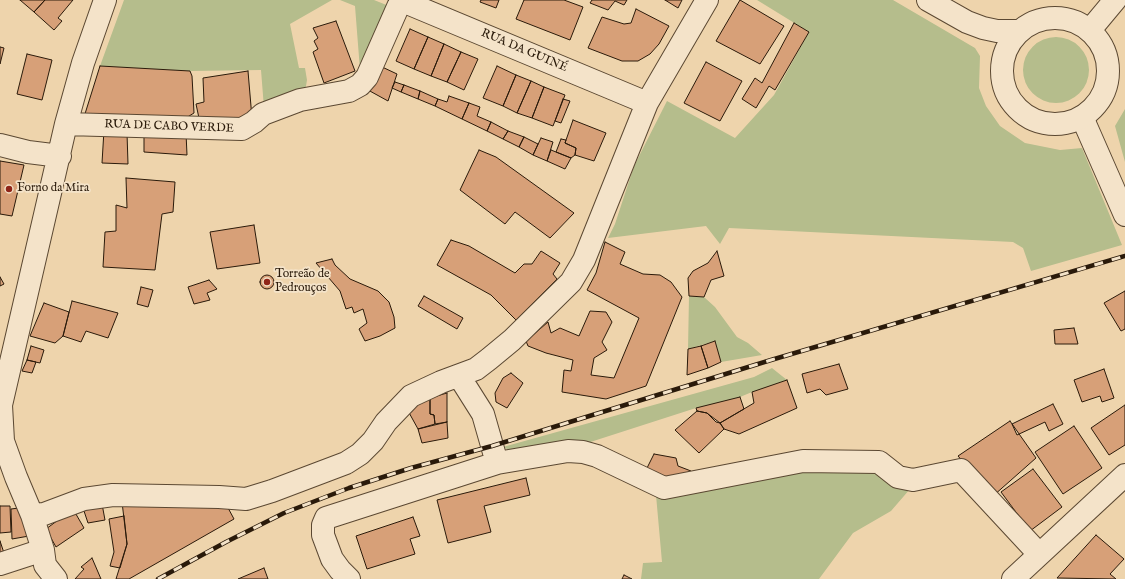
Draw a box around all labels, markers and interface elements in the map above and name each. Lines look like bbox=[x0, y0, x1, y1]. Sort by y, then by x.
street label: RUA DA GUINÉ bbox=[479, 26, 569, 76]
street label: RUA DE CABO VERDE bbox=[104, 118, 234, 136]
place label: Forno da Mira bbox=[17, 182, 89, 196]
marker: Forno da Mira bbox=[4, 184, 14, 194]
place label: Torreão de Pedrouços bbox=[275, 268, 330, 296]
marker: Torreão de Pedrouços bbox=[262, 277, 272, 287]

